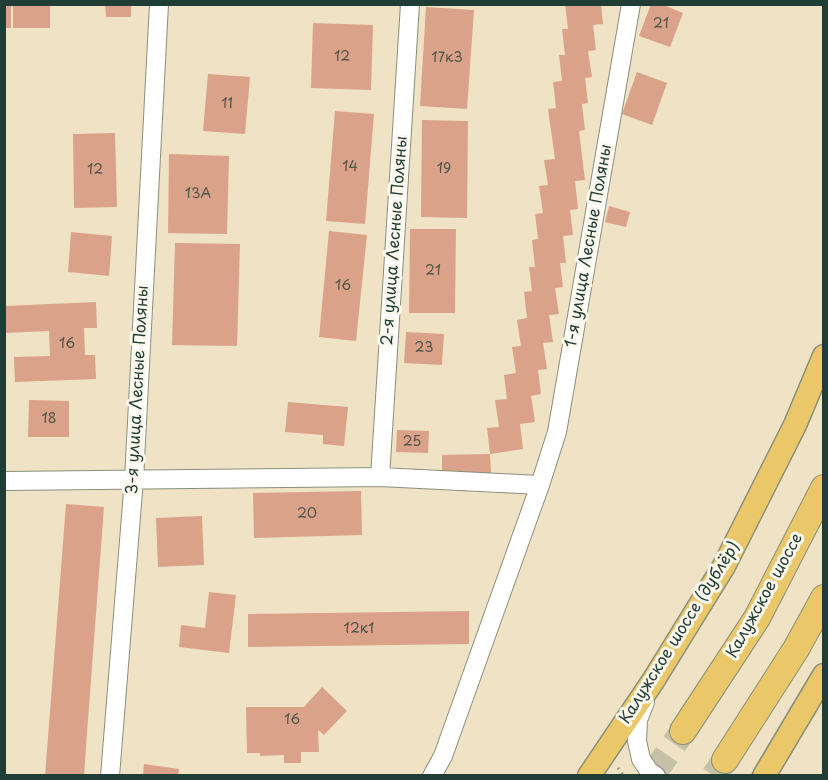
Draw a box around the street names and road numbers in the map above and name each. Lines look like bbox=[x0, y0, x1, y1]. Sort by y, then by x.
street label: 2-я улица Лесные Поляны bbox=[378, 136, 412, 346]
street label: 1-я улица Лесные Поляны bbox=[562, 143, 616, 349]
street label: 3-я улица Лесные Поляны bbox=[123, 285, 153, 495]
street label: Калужское шоссе bbox=[723, 530, 807, 662]
street label: Калужское шоссе (дублёр) bbox=[616, 538, 744, 728]

